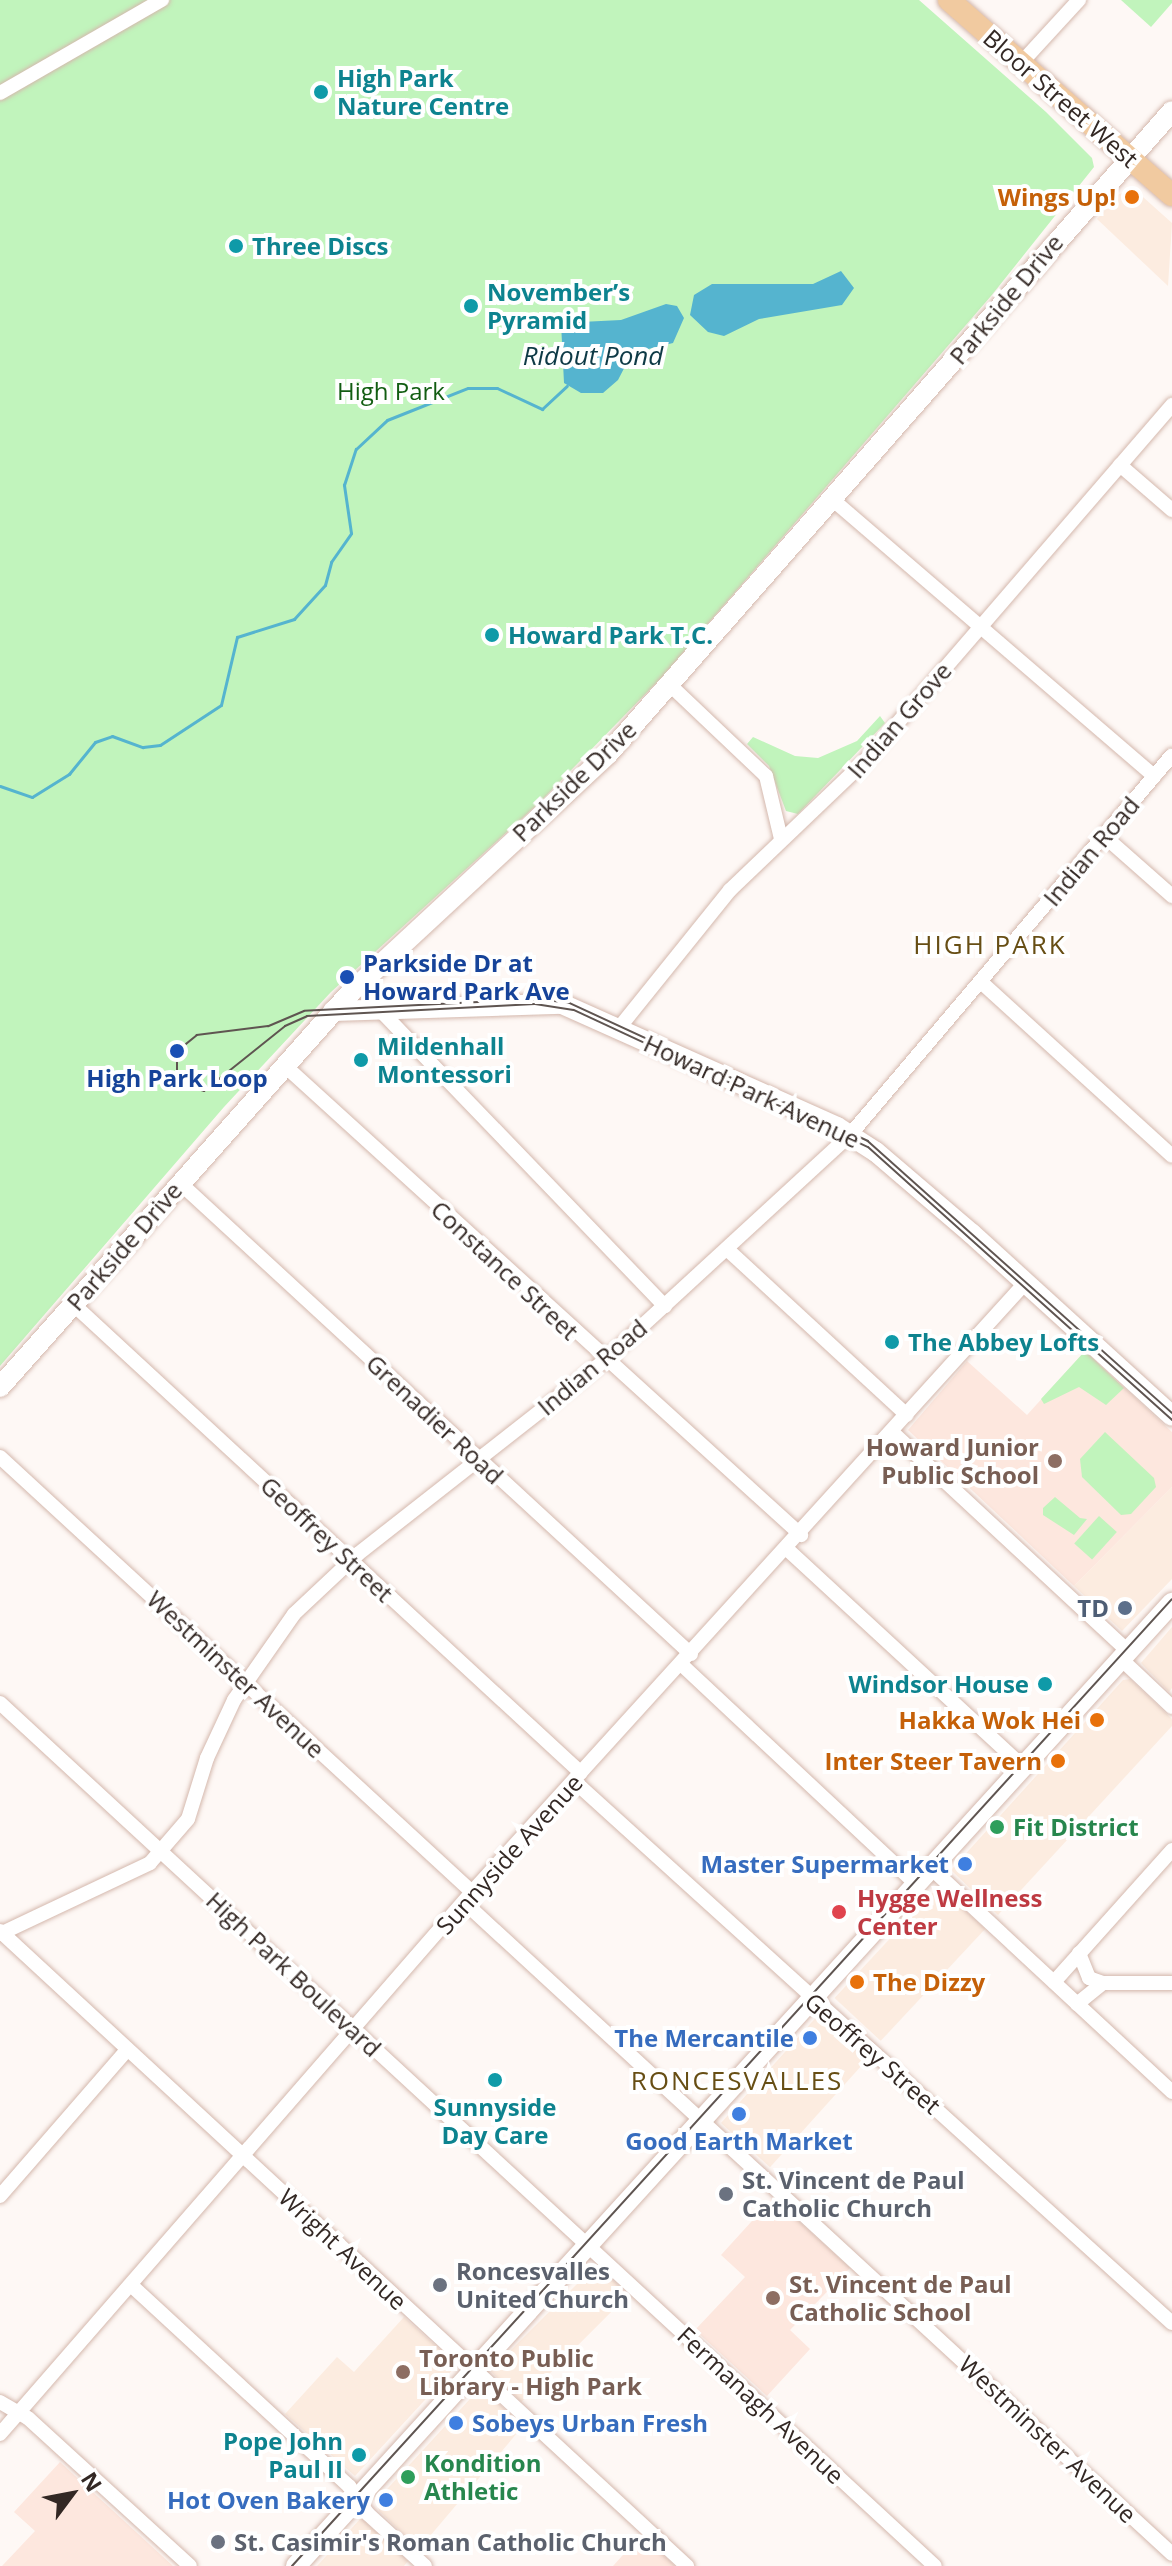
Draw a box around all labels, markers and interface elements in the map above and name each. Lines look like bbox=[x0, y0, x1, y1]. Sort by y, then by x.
street label: Bloor Street West bbox=[978, 23, 1144, 173]
place label: High Park Nature Centre bbox=[337, 64, 509, 120]
marker: High Park Nature Centre bbox=[312, 83, 330, 101]
place label: Wings Up! bbox=[998, 183, 1116, 211]
marker: Wings Up! bbox=[1123, 188, 1141, 206]
street label: Parkside Drive bbox=[943, 228, 1069, 370]
place label: Three Discs bbox=[252, 232, 388, 260]
marker: Three Discs bbox=[227, 237, 245, 255]
place label: November’s Pyramid bbox=[487, 278, 630, 334]
marker: November’s Pyramid bbox=[462, 297, 480, 315]
water label: Ridout Pond bbox=[523, 340, 663, 372]
park label: High Park bbox=[337, 377, 445, 405]
place label: Howard Park T.C. bbox=[508, 621, 713, 649]
marker: Howard Park T.C. bbox=[483, 626, 501, 644]
street label: Indian Grove bbox=[841, 656, 957, 784]
street label: Parkside Drive bbox=[506, 715, 642, 847]
street label: Indian Road bbox=[1037, 791, 1145, 911]
district label: HIGH PARK bbox=[913, 929, 1067, 961]
place label: Parkside Dr at Howard Park Ave bbox=[363, 949, 570, 1005]
marker: Parkside Dr at Howard Park Ave bbox=[338, 968, 356, 986]
street label: Howard Park Avenue bbox=[640, 1028, 864, 1154]
place label: Mildenhall Montessori bbox=[377, 1032, 512, 1088]
marker: High Park Loop bbox=[168, 1042, 186, 1060]
marker: Mildenhall Montessori bbox=[352, 1051, 370, 1069]
place label: High Park Loop bbox=[86, 1064, 268, 1092]
street label: Parkside Drive bbox=[60, 1176, 188, 1316]
street label: Constance Street bbox=[425, 1194, 585, 1346]
street label: Indian Road bbox=[532, 1313, 652, 1421]
place label: The Abbey Lofts bbox=[908, 1328, 1099, 1356]
marker: The Abbey Lofts bbox=[883, 1333, 901, 1351]
street label: Grenadier Road bbox=[361, 1348, 509, 1490]
place label: Howard Junior Public School bbox=[866, 1433, 1039, 1489]
marker: Howard Junior Public School bbox=[1046, 1452, 1064, 1470]
street label: Geoffrey Street bbox=[255, 1470, 399, 1608]
street label: Westminster Avenue bbox=[141, 1584, 331, 1764]
place label: TD bbox=[1077, 1594, 1109, 1622]
marker: TD bbox=[1116, 1599, 1134, 1617]
place label: Windsor House bbox=[848, 1670, 1029, 1698]
marker: Windsor House bbox=[1036, 1675, 1054, 1693]
place label: Hakka Wok Hei bbox=[899, 1706, 1081, 1734]
marker: Hakka Wok Hei bbox=[1088, 1711, 1106, 1729]
place label: Inter Steer Tavern bbox=[825, 1747, 1042, 1775]
marker: Inter Steer Tavern bbox=[1049, 1752, 1067, 1770]
street label: Sunnyside Avenue bbox=[430, 1768, 588, 1940]
place label: Fit District bbox=[1013, 1813, 1139, 1841]
marker: Fit District bbox=[988, 1818, 1006, 1836]
place label: Master Supermarket bbox=[701, 1850, 949, 1878]
marker: Master Supermarket bbox=[956, 1855, 974, 1873]
place label: Hygge Wellness Center bbox=[857, 1884, 1042, 1940]
street label: High Park Boulevard bbox=[201, 1886, 387, 2062]
marker: Hygge Wellness Center bbox=[828, 1901, 850, 1923]
place label: The Dizzy bbox=[873, 1968, 985, 1996]
marker: The Dizzy bbox=[848, 1973, 866, 1991]
street label: Geoffrey Street bbox=[799, 1986, 947, 2120]
place label: The Mercantile bbox=[614, 2024, 794, 2052]
marker: The Mercantile bbox=[801, 2029, 819, 2047]
district label: RONCESVALLES bbox=[631, 2065, 843, 2097]
marker: Sunnyside Day Care bbox=[486, 2071, 504, 2089]
place label: Sunnyside Day Care bbox=[434, 2093, 556, 2149]
marker: Good Earth Market bbox=[730, 2105, 748, 2123]
place label: Good Earth Market bbox=[625, 2127, 853, 2155]
place label: St. Vincent de Paul Catholic Church bbox=[742, 2166, 965, 2222]
street label: Wright Avenue bbox=[273, 2183, 413, 2315]
marker: St. Vincent de Paul Catholic Church bbox=[717, 2185, 735, 2203]
place label: Roncesvalles United Church bbox=[456, 2257, 629, 2313]
place label: St. Vincent de Paul Catholic School bbox=[789, 2270, 1012, 2326]
marker: Roncesvalles United Church bbox=[431, 2276, 449, 2294]
marker: St. Vincent de Paul Catholic School bbox=[764, 2289, 782, 2307]
street label: Fermanagh Avenue bbox=[672, 2321, 850, 2489]
place label: Toronto Public Library - High Park bbox=[419, 2344, 642, 2400]
street label: Westminster Avenue bbox=[953, 2349, 1143, 2529]
marker: Toronto Public Library - High Park bbox=[394, 2363, 412, 2381]
place label: Sobeys Urban Fresh bbox=[472, 2409, 708, 2437]
marker: Sobeys Urban Fresh bbox=[447, 2414, 465, 2432]
place label: Pope John Paul II bbox=[223, 2427, 343, 2483]
marker: Pope John Paul II bbox=[350, 2446, 368, 2464]
place label: Kondition Athletic bbox=[424, 2449, 541, 2505]
north arrow bbox=[32, 2454, 112, 2534]
text: N bbox=[75, 2466, 110, 2497]
marker: Kondition Athletic bbox=[399, 2468, 417, 2486]
place label: Hot Oven Bakery bbox=[167, 2486, 370, 2514]
marker: Hot Oven Bakery bbox=[377, 2491, 395, 2509]
place label: St. Casimir's Roman Catholic Church bbox=[234, 2528, 667, 2556]
marker: St. Casimir's Roman Catholic Church bbox=[209, 2533, 227, 2551]

